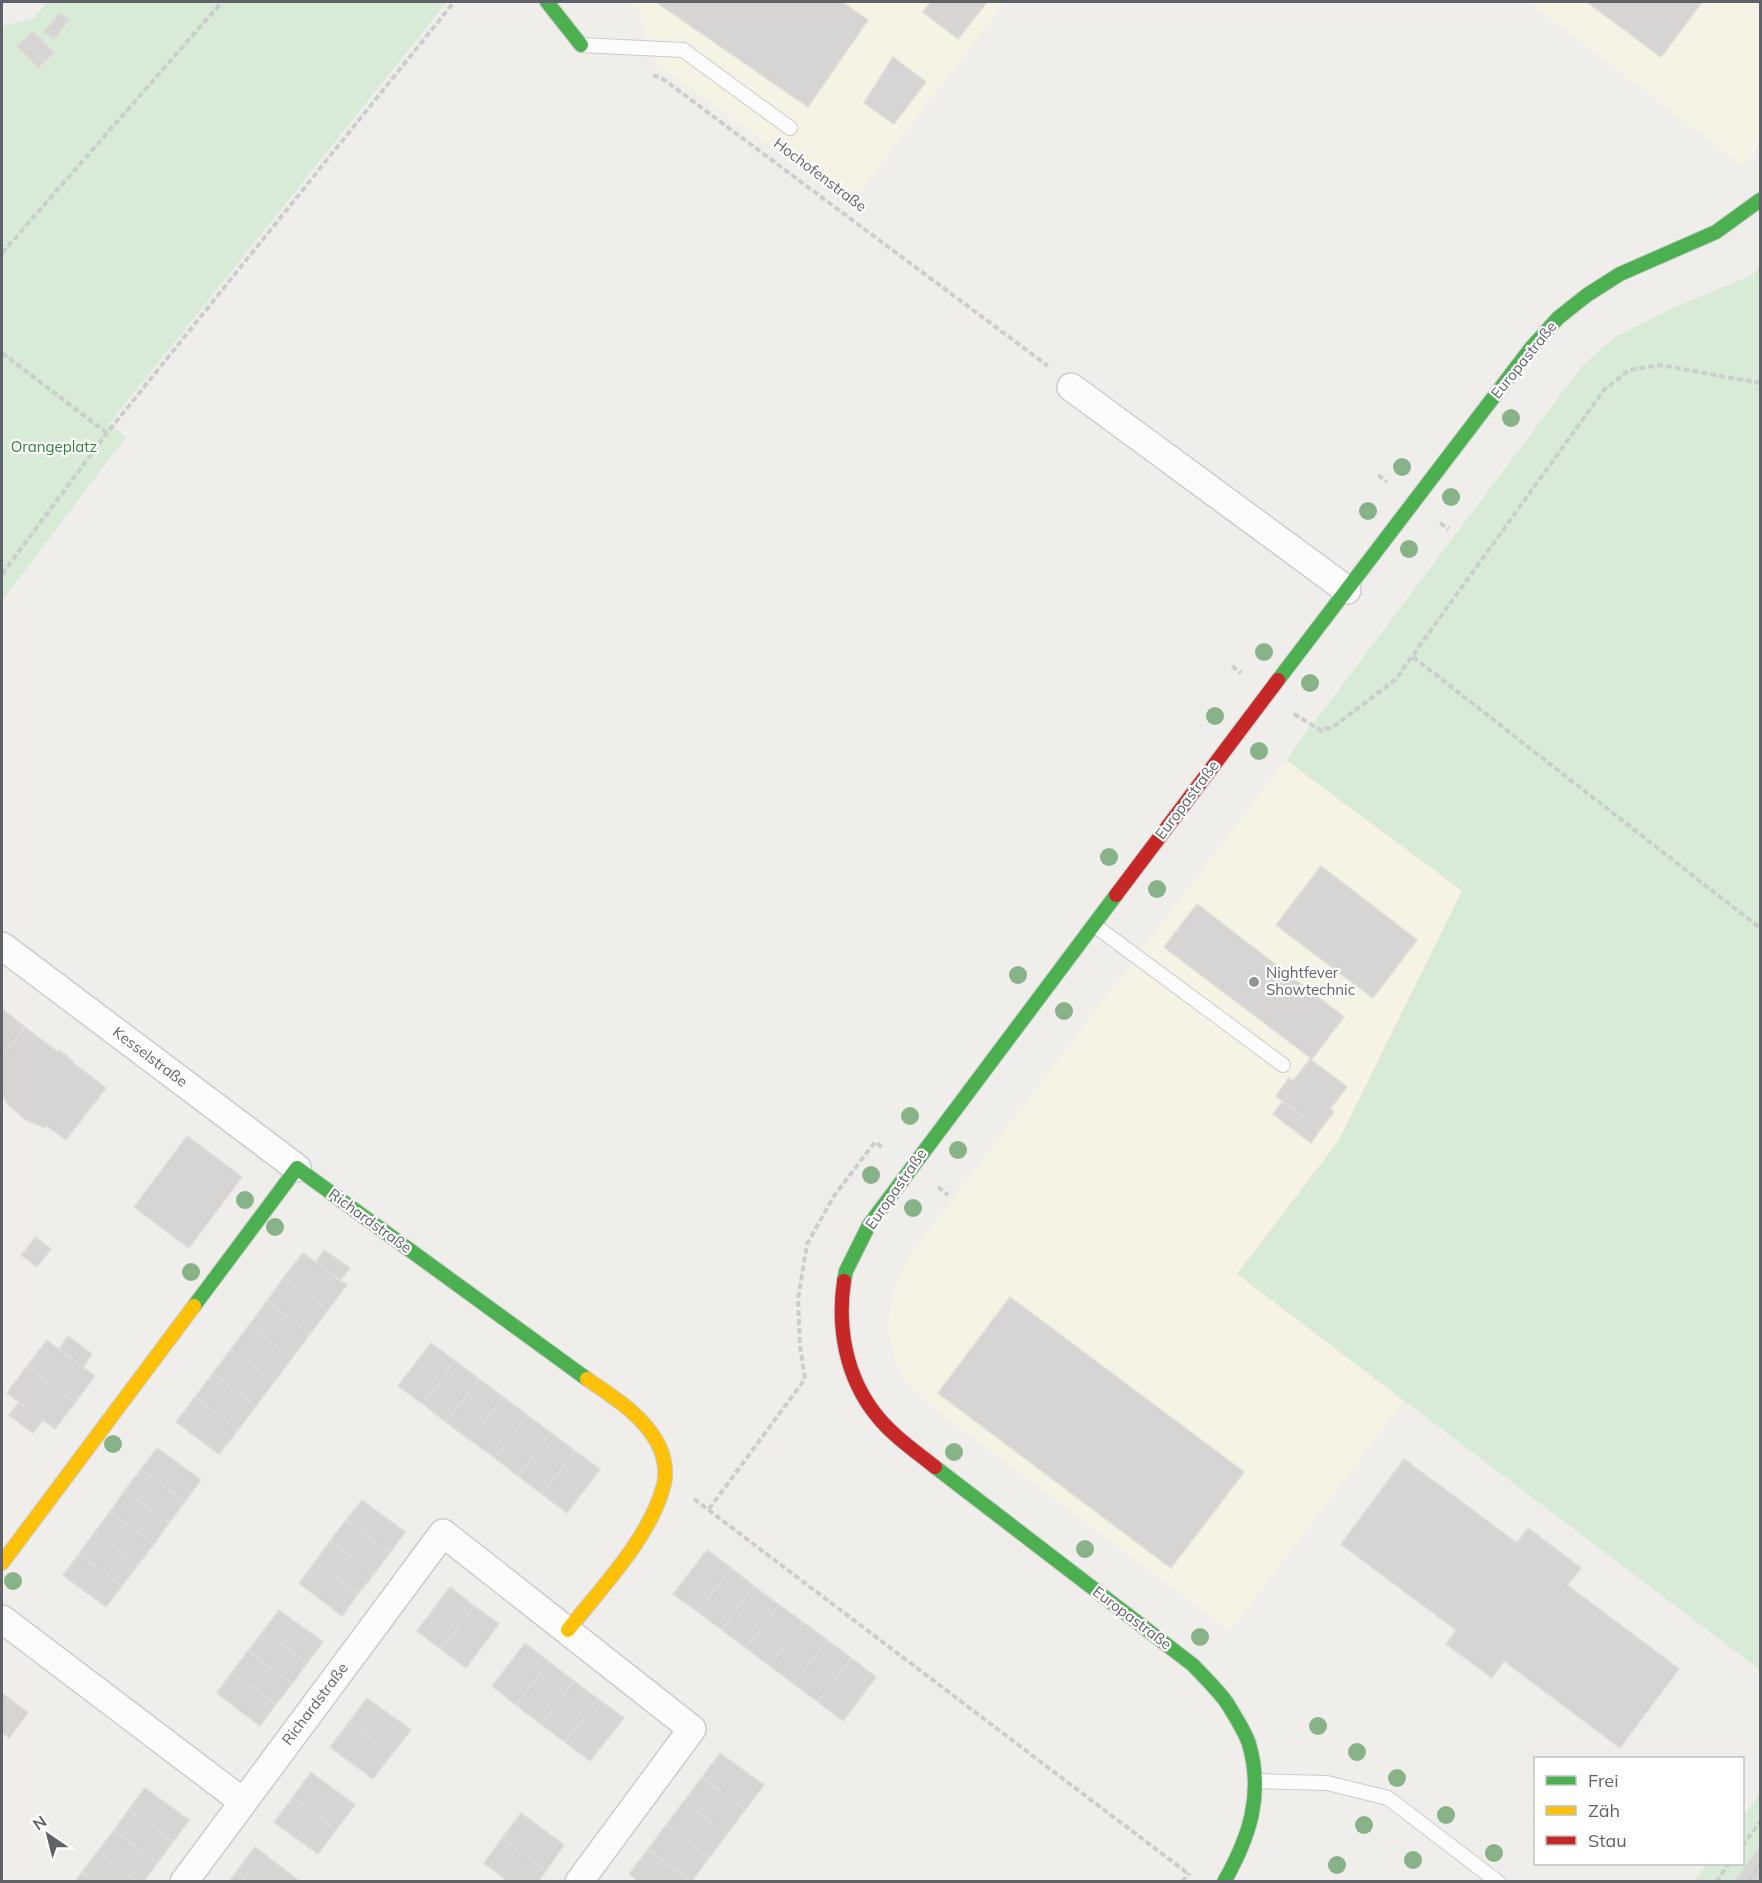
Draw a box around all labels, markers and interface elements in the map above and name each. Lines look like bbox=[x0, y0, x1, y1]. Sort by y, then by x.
street label: Hochofenstraße bbox=[770, 134, 870, 216]
street label: Europastraße bbox=[1487, 317, 1561, 402]
park label: Orangeplatz bbox=[11, 437, 97, 456]
street label: Europastraße bbox=[1151, 756, 1222, 843]
place label: Nightfever Showtechnic bbox=[1266, 963, 1355, 999]
marker: Nightfever Showtechnic bbox=[1247, 975, 1261, 989]
street label: Kesselstraße bbox=[109, 1022, 191, 1091]
street label: Europastraße bbox=[861, 1145, 930, 1233]
street label: Richardstraße bbox=[325, 1184, 416, 1257]
street label: Europastraße bbox=[1089, 1582, 1176, 1653]
street label: Richardstraße bbox=[277, 1659, 352, 1749]
legend bbox=[1534, 1757, 1744, 1865]
text: Frei bbox=[1588, 1769, 1618, 1792]
text: Zäh bbox=[1588, 1799, 1620, 1822]
north arrow bbox=[18, 1805, 78, 1865]
text: N bbox=[29, 1811, 50, 1834]
text: Stau bbox=[1588, 1829, 1627, 1852]

